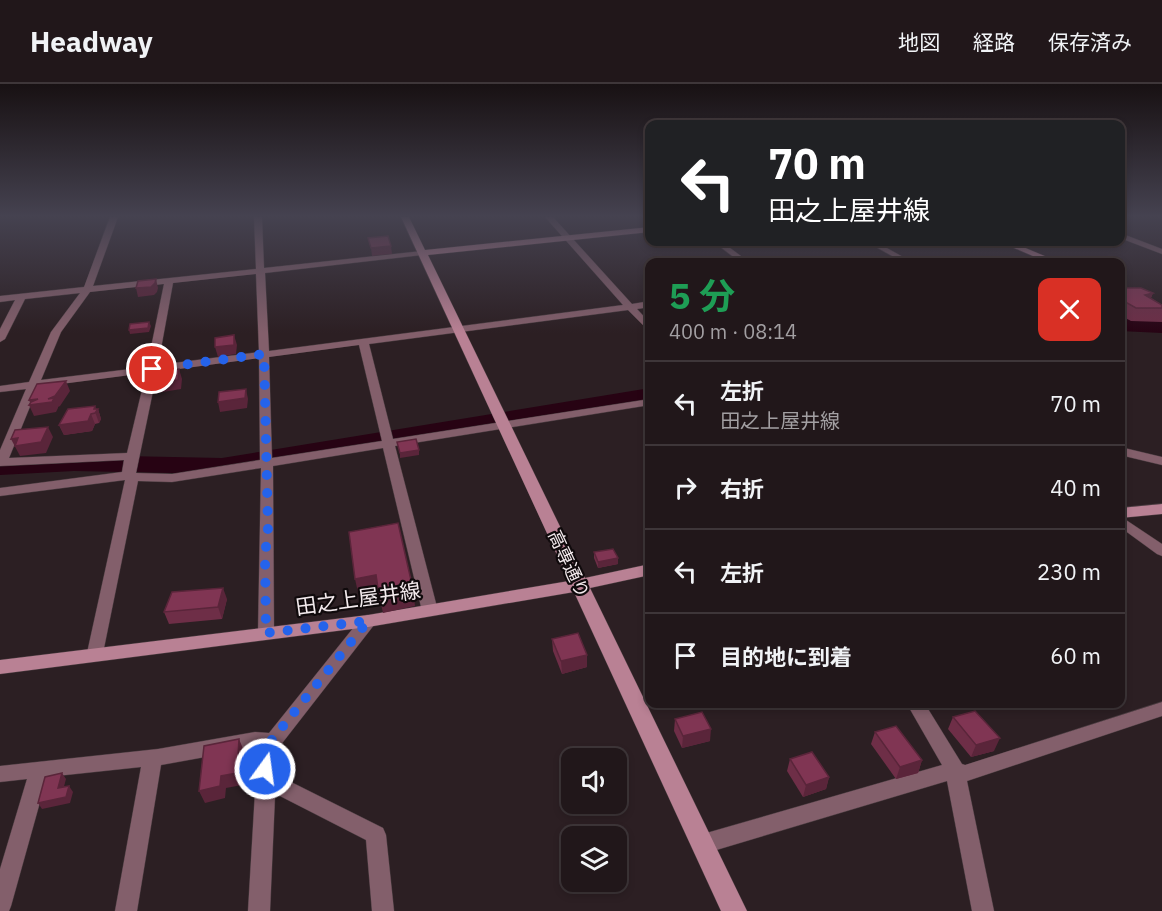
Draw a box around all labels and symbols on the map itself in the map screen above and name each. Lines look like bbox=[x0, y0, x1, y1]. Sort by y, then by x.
pin bbox=[126, 343, 177, 394]
street label: 高専通り bbox=[543, 527, 595, 601]
street label: 田之上屋井線 bbox=[294, 575, 422, 621]
position arrow bbox=[233, 737, 297, 801]

